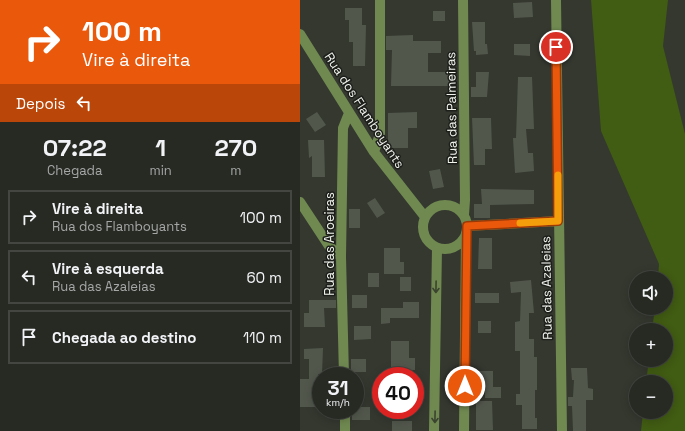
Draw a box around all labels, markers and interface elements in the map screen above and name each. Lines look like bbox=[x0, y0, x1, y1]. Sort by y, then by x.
text: 100 m bbox=[82, 13, 162, 49]
icon: right bbox=[16, 16, 68, 68]
pin bbox=[539, 30, 573, 64]
icon: arrive bbox=[545, 36, 567, 58]
text: Vire à direita bbox=[82, 48, 190, 71]
street label: Rua dos Flamboyants bbox=[321, 49, 409, 172]
street label: Rua das Palmeiras bbox=[442, 52, 461, 164]
icon: left bbox=[73, 92, 95, 114]
text: Depois bbox=[16, 94, 65, 113]
text: 07:22 bbox=[43, 132, 107, 163]
text: 1 bbox=[155, 132, 166, 163]
text: 270 bbox=[215, 132, 257, 163]
text: Chegada bbox=[47, 162, 102, 179]
text: min bbox=[149, 162, 172, 179]
text: m bbox=[230, 162, 241, 179]
street label: Rua das Aroeiras bbox=[321, 192, 338, 296]
text: Vire à direita bbox=[52, 199, 143, 218]
icon: right bbox=[18, 206, 40, 228]
text: 100 m bbox=[240, 208, 282, 227]
text: Rua dos Flamboyants bbox=[52, 218, 187, 235]
street label: Rua das Azaleias bbox=[537, 236, 556, 340]
text: Vire à esquerda bbox=[52, 259, 164, 278]
icon: left bbox=[18, 266, 40, 288]
text: 60 m bbox=[246, 268, 282, 287]
map controls bbox=[629, 271, 673, 419]
button: sound bbox=[629, 271, 673, 315]
text: Rua das Azaleias bbox=[52, 278, 156, 295]
one-way arrow bbox=[432, 280, 440, 293]
button: + bbox=[629, 323, 673, 367]
icon: arrive bbox=[18, 326, 40, 348]
text: Chegada ao destino bbox=[52, 328, 196, 347]
text: 110 m bbox=[243, 328, 282, 347]
position arrow bbox=[444, 365, 486, 407]
speed limit sign: 40 bbox=[372, 367, 424, 419]
text: 31 bbox=[328, 375, 348, 401]
button: − bbox=[629, 375, 673, 419]
text: km/h bbox=[326, 396, 350, 409]
one-way arrow bbox=[431, 410, 438, 423]

